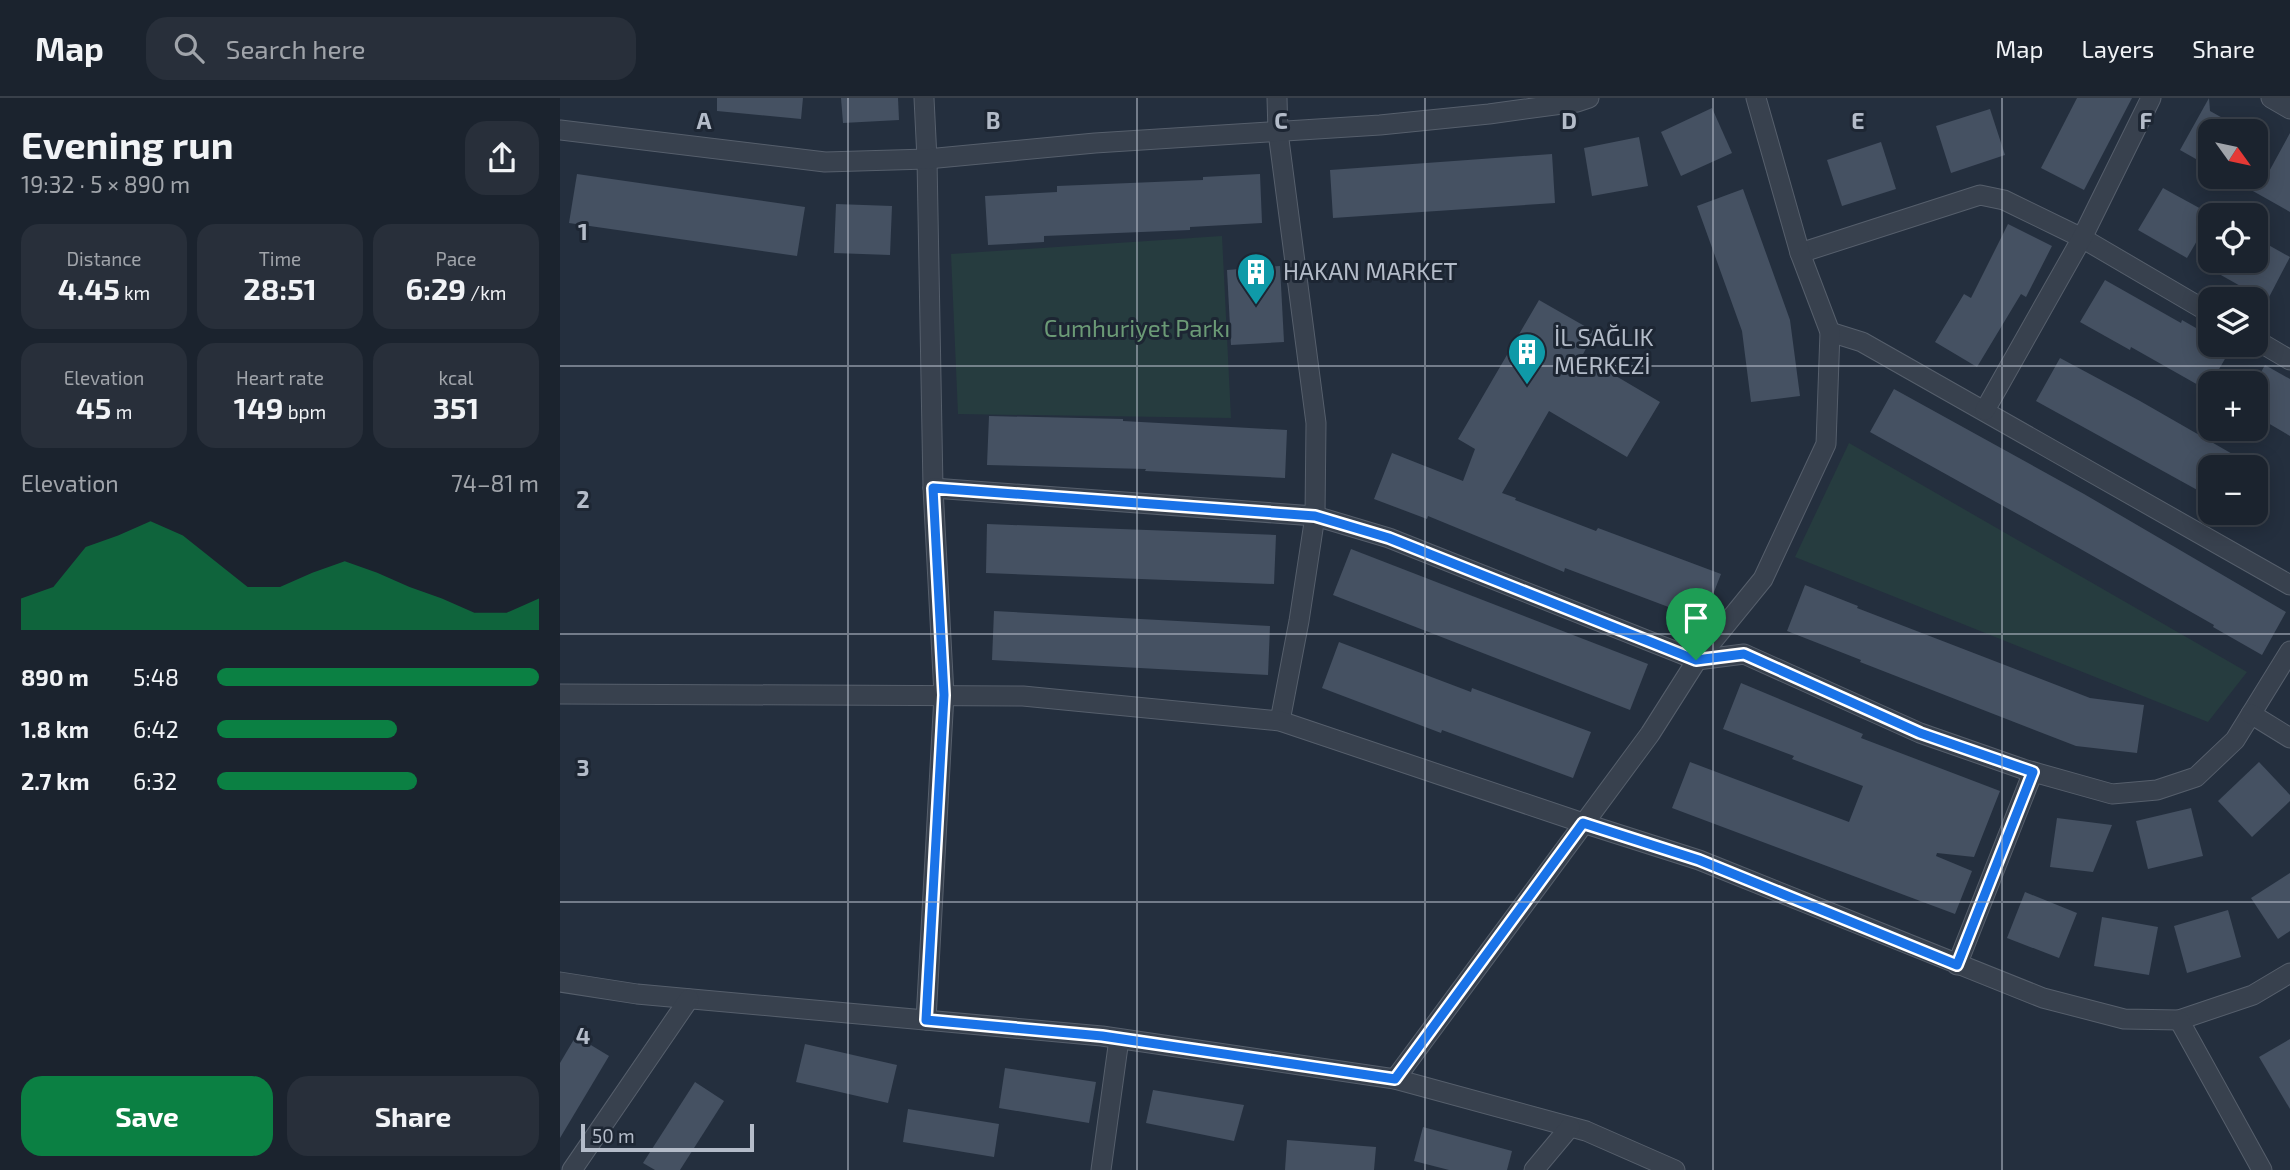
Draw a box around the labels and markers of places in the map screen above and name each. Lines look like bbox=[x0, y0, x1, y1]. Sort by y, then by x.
building icon: HAKAN MARKET bbox=[1235, 251, 1277, 306]
place label: HAKAN MARKET bbox=[1283, 256, 1458, 285]
place label: İL SAĞLIK MERKEZİ bbox=[1554, 322, 1654, 379]
building icon: İL SAĞLIK MERKEZİ bbox=[1506, 331, 1548, 386]
pin bbox=[1666, 588, 1726, 660]

